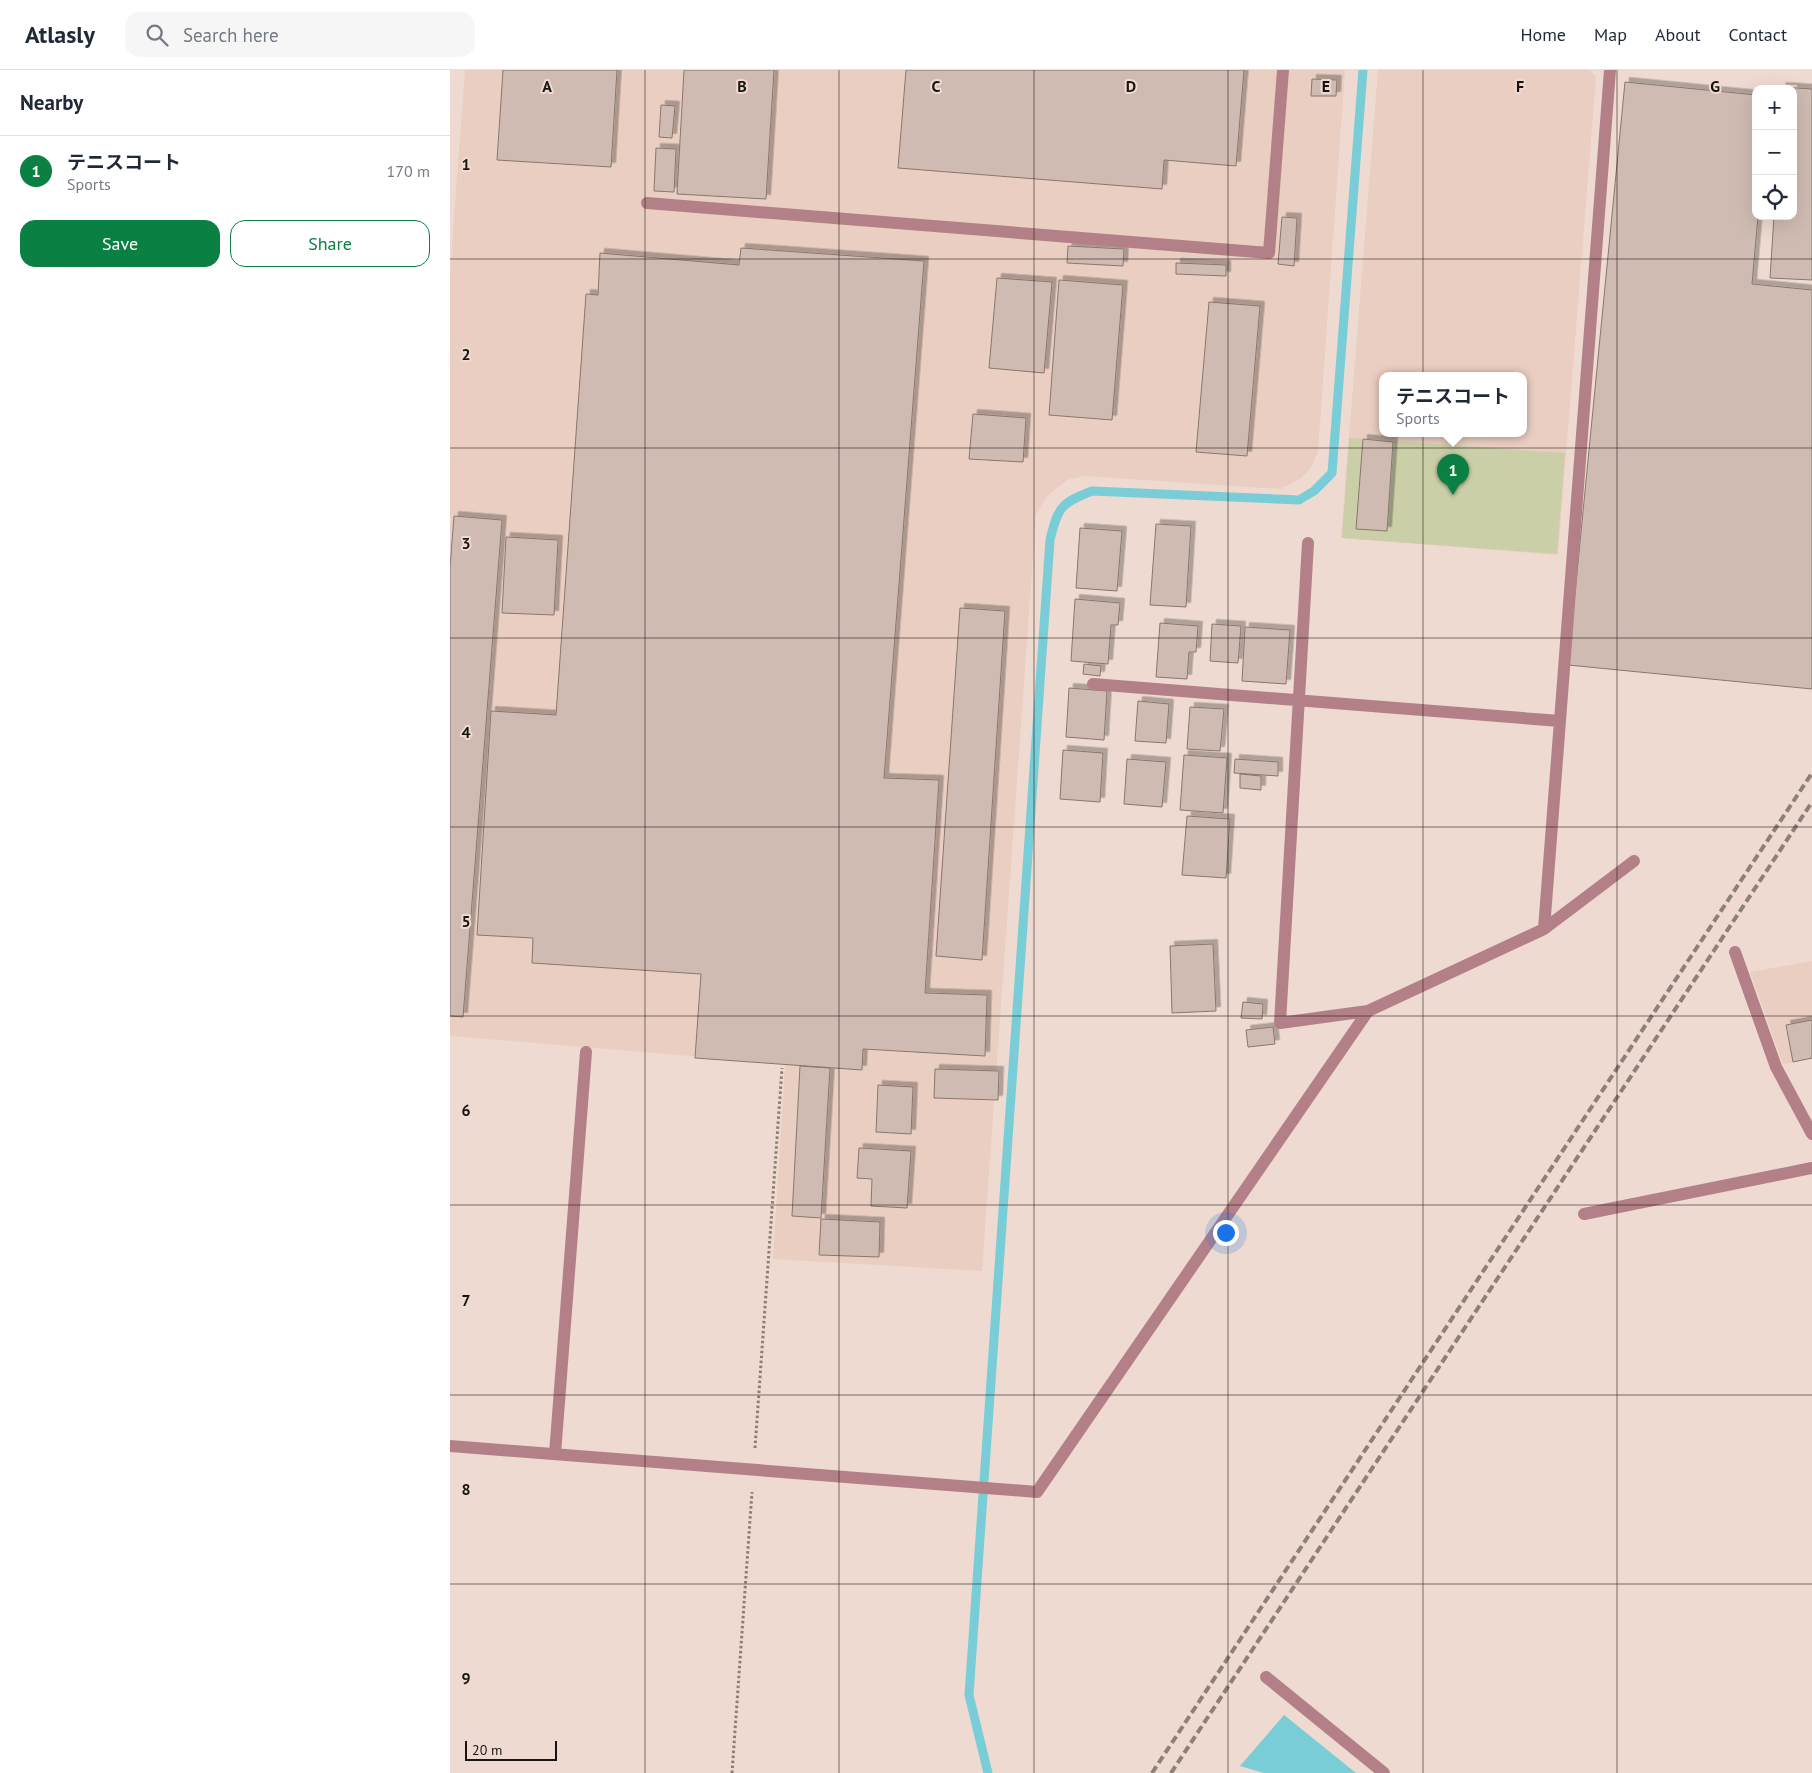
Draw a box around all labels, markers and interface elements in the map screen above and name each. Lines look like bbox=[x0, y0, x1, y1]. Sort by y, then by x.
search box bbox=[125, 12, 475, 57]
text: Atlasly bbox=[25, 19, 95, 50]
icon: search bbox=[143, 21, 171, 49]
text: Search here bbox=[183, 23, 279, 47]
text: Home bbox=[1520, 23, 1566, 46]
text: Map bbox=[1594, 23, 1627, 46]
text: About bbox=[1655, 23, 1701, 46]
text: Contact bbox=[1729, 23, 1787, 46]
text: A bbox=[542, 76, 552, 96]
text: B bbox=[737, 76, 747, 96]
text: C bbox=[932, 76, 941, 96]
text: D bbox=[1126, 76, 1136, 96]
text: E bbox=[1322, 76, 1330, 96]
text: F bbox=[1516, 76, 1524, 96]
text: G bbox=[1710, 76, 1720, 96]
map controls bbox=[1752, 85, 1797, 220]
button: + bbox=[1752, 85, 1797, 130]
text: Nearby bbox=[20, 89, 83, 116]
button: − bbox=[1752, 130, 1797, 175]
text: テニスコート bbox=[67, 150, 181, 174]
text: 1 bbox=[461, 154, 471, 174]
text: 1 bbox=[31, 161, 41, 181]
text: 170 m bbox=[387, 161, 430, 181]
text: Sports bbox=[67, 174, 111, 194]
button: locate bbox=[1752, 175, 1797, 220]
button: Save bbox=[20, 220, 220, 267]
button: Share bbox=[230, 220, 430, 267]
text: 2 bbox=[461, 344, 471, 364]
popup bbox=[1379, 372, 1527, 437]
text: テニスコート bbox=[1396, 384, 1510, 408]
text: Sports bbox=[1396, 408, 1440, 428]
pin: 1 bbox=[1437, 454, 1469, 495]
text: 3 bbox=[461, 533, 471, 553]
text: 4 bbox=[461, 722, 471, 742]
text: 5 bbox=[461, 911, 471, 931]
text: 6 bbox=[461, 1100, 471, 1120]
your location bbox=[1213, 1220, 1239, 1246]
text: 7 bbox=[461, 1290, 471, 1310]
text: 8 bbox=[461, 1479, 471, 1499]
text: 9 bbox=[461, 1668, 471, 1688]
scale bar bbox=[465, 1738, 558, 1761]
text: 20 m bbox=[472, 1741, 502, 1759]

